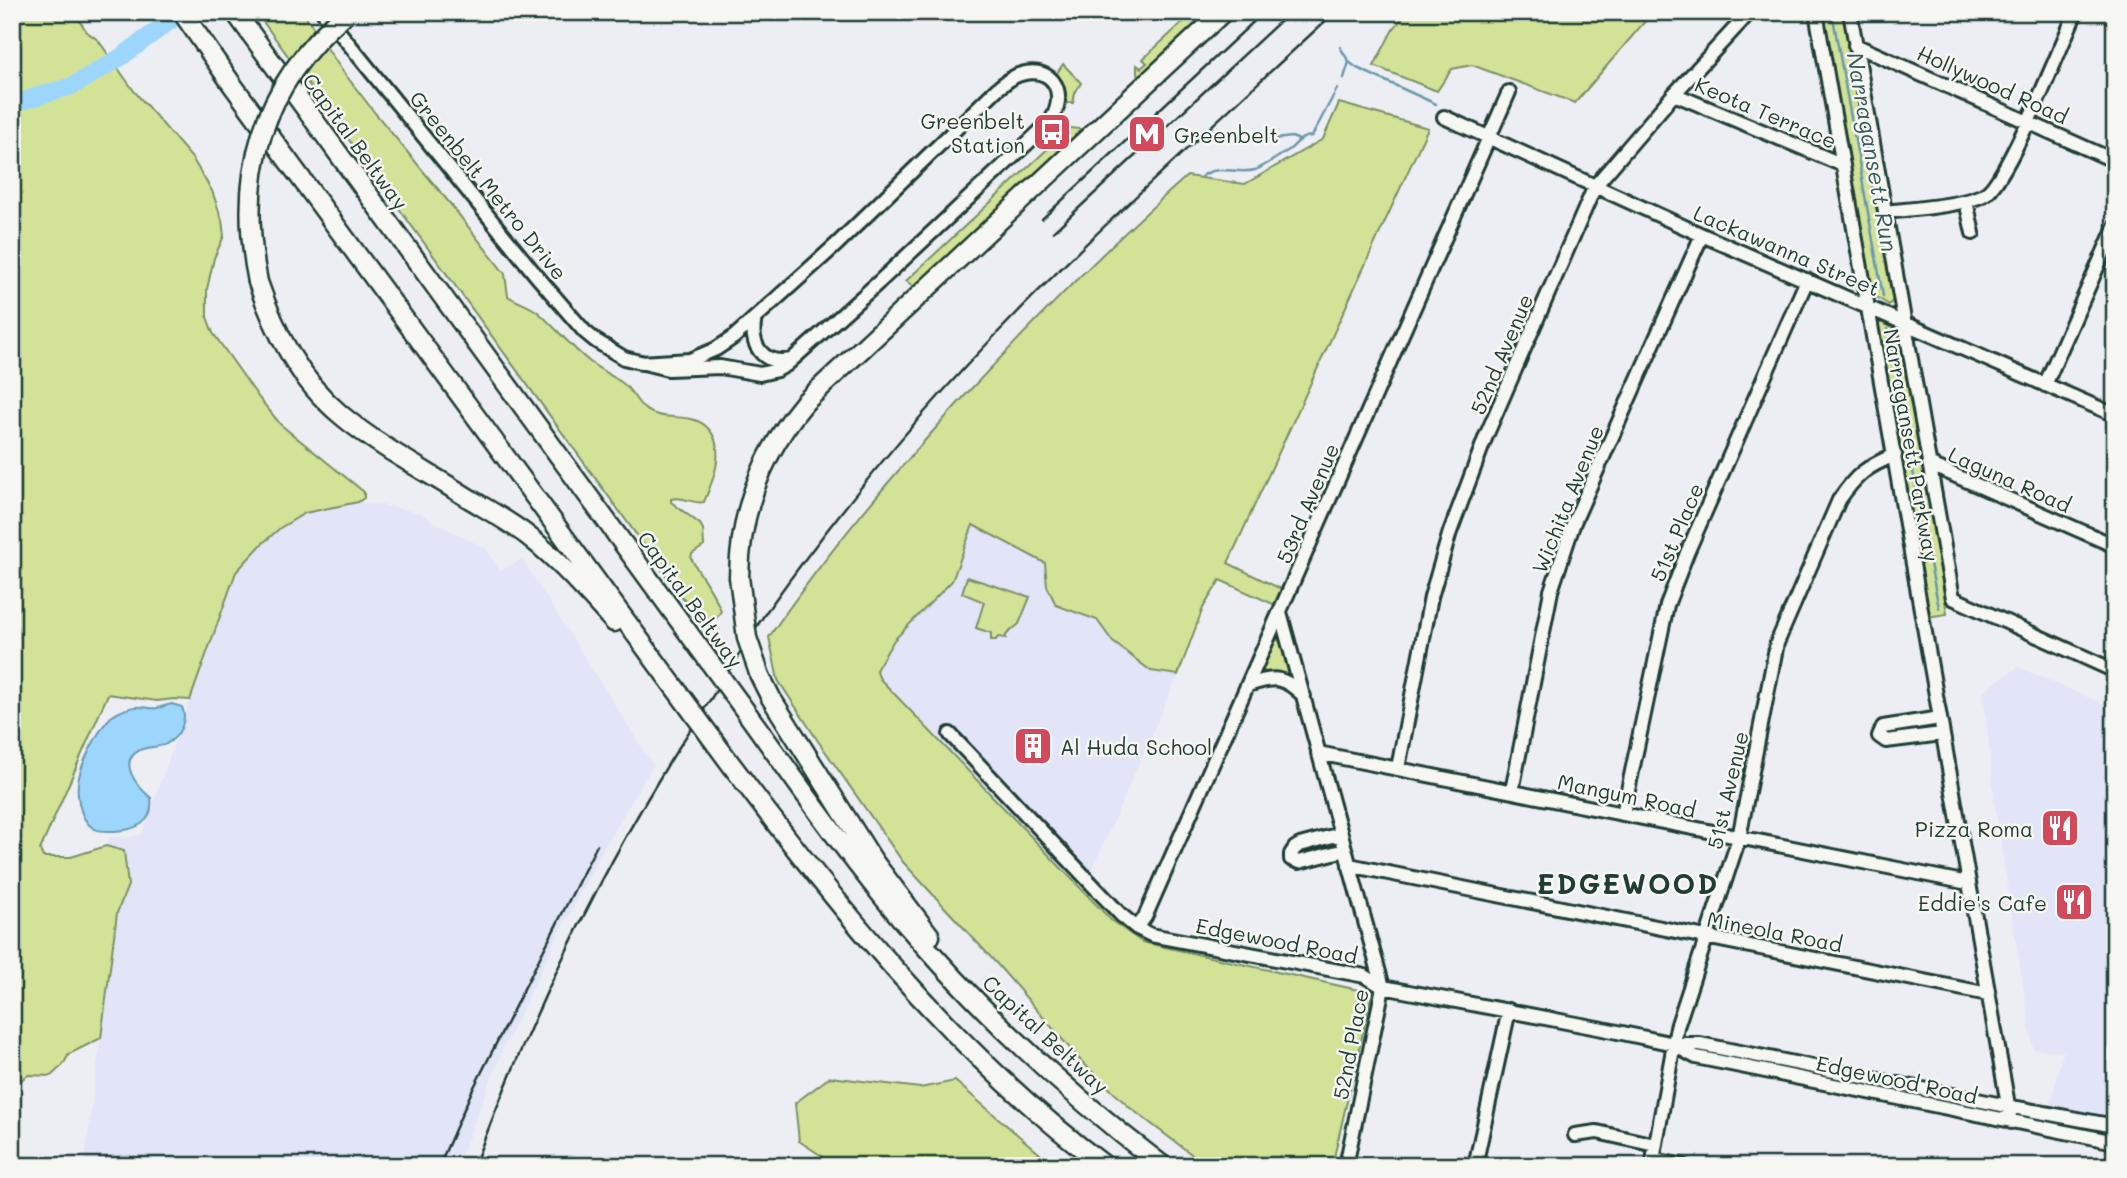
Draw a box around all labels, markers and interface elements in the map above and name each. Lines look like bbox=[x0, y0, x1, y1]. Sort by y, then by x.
street label: Hollywood Road bbox=[1913, 39, 2073, 129]
water label: Narragansett Run bbox=[1841, 50, 1905, 254]
street label: Capital Beltway bbox=[297, 67, 415, 215]
street label: Keota Terrace bbox=[1691, 70, 1841, 154]
street label: Greenbelt Metro Drive bbox=[404, 85, 574, 285]
place label: Greenbelt Station bbox=[920, 107, 1025, 158]
bus stop icon: Greenbelt Station bbox=[1031, 111, 1073, 153]
metro station icon: Greenbelt bbox=[1126, 113, 1168, 155]
place label: Greenbelt bbox=[1174, 121, 1279, 148]
street label: Lackawanna Street bbox=[1690, 198, 1884, 302]
street label: 52nd Avenue bbox=[1464, 290, 1538, 418]
street label: Narragansett Parkway bbox=[1878, 326, 1946, 564]
street label: Wichita Avenue bbox=[1525, 421, 1609, 577]
street label: 53rd Avenue bbox=[1270, 439, 1344, 567]
street label: Laguna Road bbox=[1944, 440, 2076, 518]
street label: 51st Place bbox=[1643, 479, 1709, 585]
street label: Capital Beltway bbox=[632, 525, 750, 673]
building icon: Al Huda School bbox=[1012, 725, 1054, 767]
street label: 51st Avenue bbox=[1700, 728, 1754, 852]
place label: Al Huda School bbox=[1060, 733, 1212, 760]
street label: Mangum Road bbox=[1555, 767, 1699, 823]
restaurant icon: Pizza Roma bbox=[2039, 807, 2081, 849]
place label: Pizza Roma bbox=[1915, 815, 2033, 842]
district label: EDGEWOOD bbox=[1537, 865, 1719, 901]
restaurant icon: Eddie's Cafe bbox=[2053, 881, 2095, 923]
place label: Eddie's Cafe bbox=[1918, 889, 2047, 916]
street label: Mineola Road bbox=[1705, 905, 1845, 957]
street label: Edgewood Road bbox=[1194, 911, 1360, 969]
street label: Capital Beltway bbox=[977, 969, 1115, 1099]
street label: 52nd Place bbox=[1326, 986, 1374, 1102]
street label: Edgewood Road bbox=[1814, 1049, 1980, 1109]

